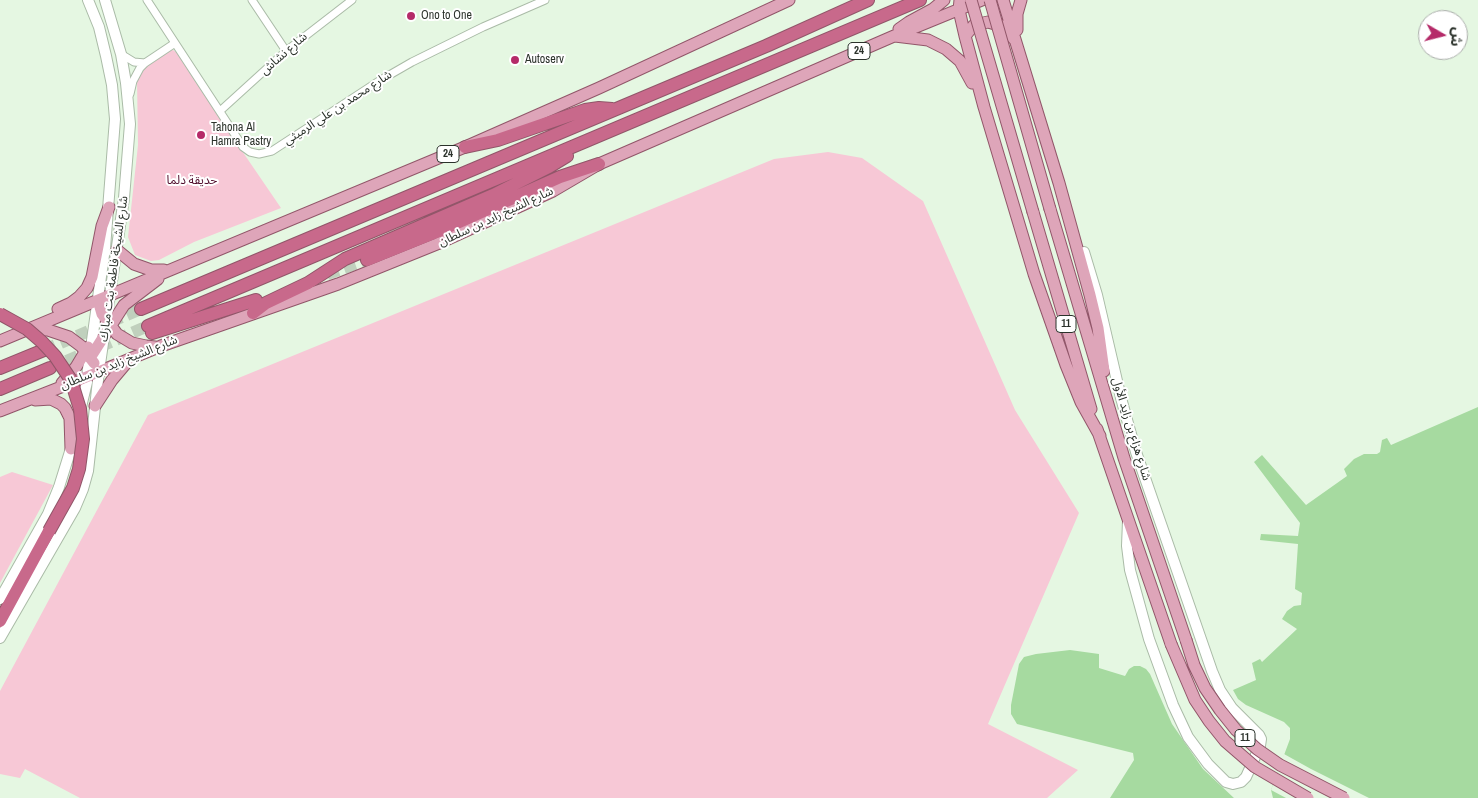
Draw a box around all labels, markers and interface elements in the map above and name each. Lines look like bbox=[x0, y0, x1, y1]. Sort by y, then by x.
place label: Ono to One bbox=[421, 9, 472, 23]
marker: Ono to One bbox=[405, 10, 417, 22]
north arrow bbox=[1418, 10, 1468, 60]
text: ش bbox=[1447, 26, 1467, 48]
street label: شارع نشاش bbox=[258, 30, 310, 78]
road number: 24 bbox=[848, 42, 870, 59]
place label: Autoserv bbox=[525, 53, 564, 67]
marker: Autoserv bbox=[509, 54, 521, 66]
street label: شارع محمد بن علي الرميثي bbox=[281, 68, 395, 148]
place label: Tahona Al Hamra Pastry bbox=[211, 121, 271, 149]
marker: Tahona Al Hamra Pastry bbox=[195, 129, 207, 141]
road number: 24 bbox=[437, 146, 459, 162]
park label: حديقة دلما bbox=[167, 174, 217, 188]
street label: شارع الشيخ زايد بن سلطان bbox=[436, 184, 556, 250]
street label: شارع الشيخة فاطمة بنت مبارك bbox=[97, 195, 131, 343]
road number: 11 bbox=[1056, 316, 1076, 332]
street label: شارع الشيخ زايد بن سلطان bbox=[58, 333, 180, 393]
street label: شارع هزاع بن زايد الأول bbox=[1108, 376, 1154, 482]
road number: 11 bbox=[1235, 730, 1255, 746]

